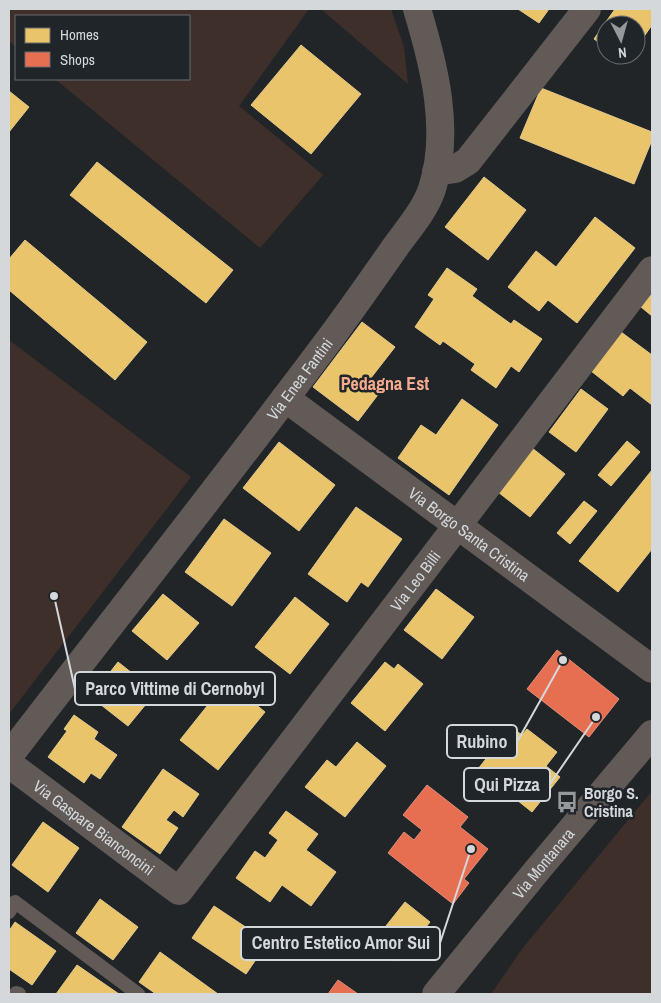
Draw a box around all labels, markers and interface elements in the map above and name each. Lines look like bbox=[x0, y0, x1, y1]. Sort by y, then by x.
legend bbox=[15, 15, 190, 80]
north arrow bbox=[596, 15, 646, 65]
text: Homes bbox=[60, 24, 99, 45]
text: N bbox=[617, 44, 627, 62]
text: Shops bbox=[60, 49, 95, 70]
street label: Via Enea Fantini bbox=[261, 333, 338, 425]
district label: Pedagna Est bbox=[341, 371, 429, 396]
street label: Via Borgo Santa Cristina bbox=[404, 482, 535, 587]
street label: Via Leo Billi bbox=[385, 546, 445, 616]
callout: Parco Vittime di Cernobyl bbox=[75, 672, 275, 705]
text: Parco Vittime di Cernobyl bbox=[85, 676, 265, 701]
callout: Rubino bbox=[447, 725, 517, 758]
text: Rubino bbox=[457, 729, 507, 754]
callout: Qui Pizza bbox=[464, 768, 550, 801]
text: Qui Pizza bbox=[474, 772, 541, 797]
street label: Via Gaspare Bianconcini bbox=[29, 775, 159, 880]
place label: Borgo S. Cristina bbox=[584, 782, 639, 822]
bus stop icon: Borgo S. Cristina bbox=[554, 789, 580, 815]
street label: Via Montanara bbox=[507, 823, 580, 903]
callout: Centro Estetico Amor Sui bbox=[241, 927, 440, 960]
text: Centro Estetico Amor Sui bbox=[252, 930, 430, 955]

